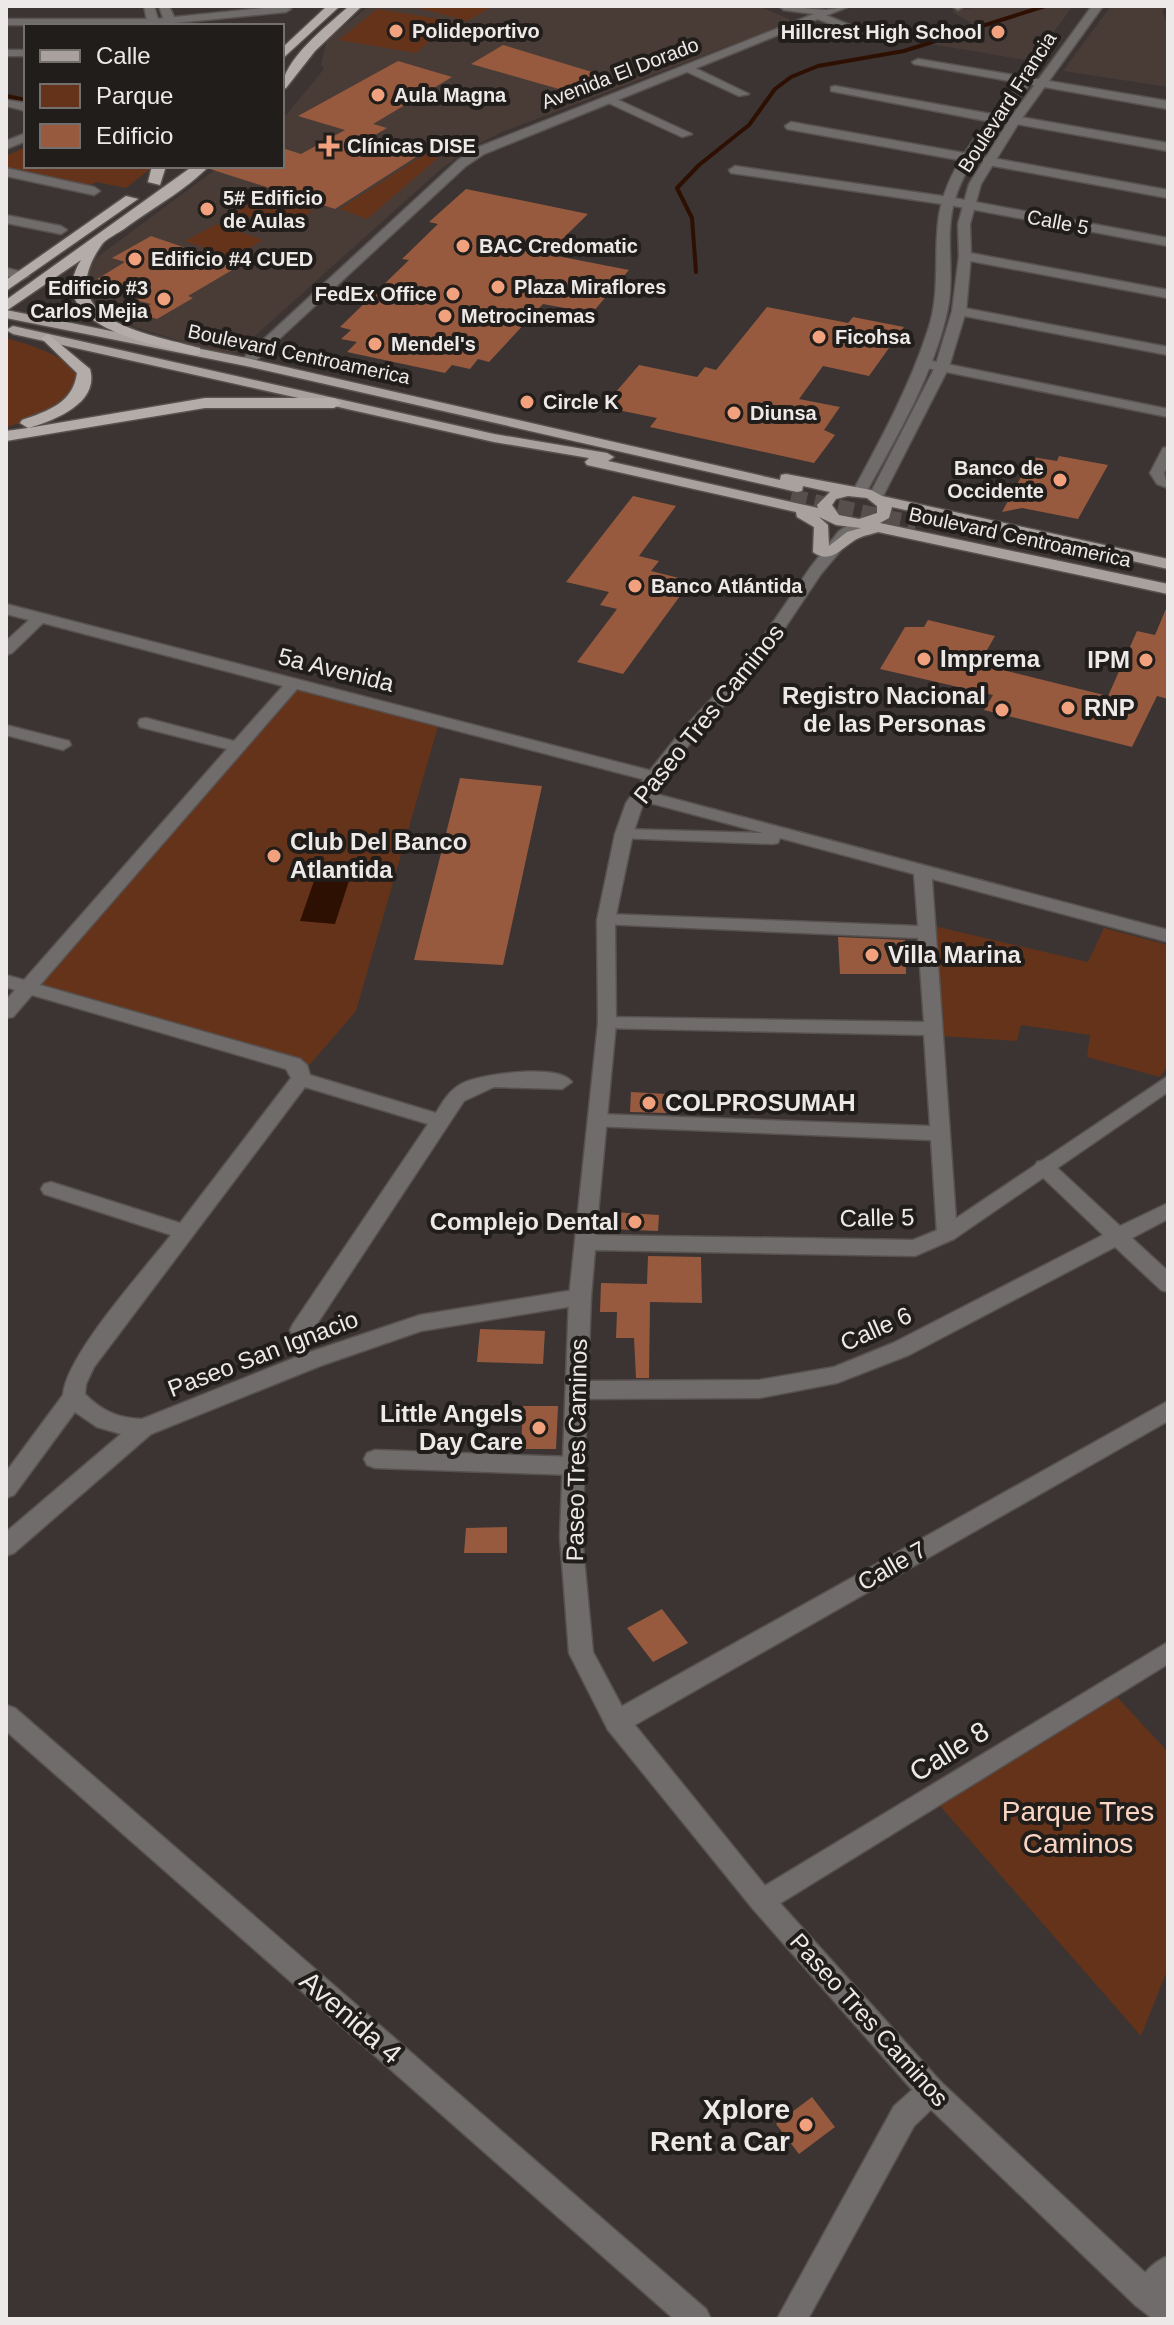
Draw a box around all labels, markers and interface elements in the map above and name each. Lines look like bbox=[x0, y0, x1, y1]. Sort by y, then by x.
place label: Polideportivo bbox=[412, 20, 540, 42]
place label: Hillcrest High School bbox=[781, 21, 982, 43]
marker: Polideportivo bbox=[387, 22, 405, 40]
marker: Hillcrest High School bbox=[989, 23, 1007, 41]
legend bbox=[24, 24, 284, 168]
street label: Boulevard Francia bbox=[954, 27, 1061, 176]
street label: Avenida El Dorado bbox=[538, 33, 702, 113]
text: Calle bbox=[96, 42, 151, 69]
text: Parque bbox=[96, 82, 173, 109]
place label: Aula Magna bbox=[394, 84, 507, 106]
marker: Aula Magna bbox=[369, 86, 387, 104]
text: Edificio bbox=[96, 122, 173, 149]
marker: Clínicas DISE bbox=[318, 135, 340, 157]
place label: Clínicas DISE bbox=[347, 135, 476, 157]
place label: 5# Edificio de Aulas bbox=[223, 187, 323, 232]
marker: 5# Edificio de Aulas bbox=[198, 200, 216, 218]
street label: Calle 5 bbox=[1025, 205, 1091, 239]
place label: BAC Credomatic bbox=[479, 235, 638, 257]
marker: BAC Credomatic bbox=[454, 237, 472, 255]
place label: Edificio #4 CUED bbox=[151, 248, 313, 270]
marker: Edificio #4 CUED bbox=[126, 250, 144, 268]
place label: Plaza Miraflores bbox=[514, 276, 666, 298]
place label: Edificio #3 Carlos Mejia bbox=[30, 277, 149, 322]
marker: Plaza Miraflores bbox=[489, 278, 507, 296]
place label: FedEx Office bbox=[315, 283, 437, 305]
marker: FedEx Office bbox=[444, 285, 462, 303]
marker: Edificio #3 Carlos Mejia bbox=[155, 290, 173, 308]
place label: Metrocinemas bbox=[461, 305, 596, 327]
marker: Metrocinemas bbox=[436, 307, 454, 325]
street label: Boulevard Centroamerica bbox=[186, 320, 413, 389]
place label: Ficohsa bbox=[835, 326, 911, 348]
marker: Ficohsa bbox=[810, 328, 828, 346]
place label: Mendel's bbox=[391, 333, 476, 355]
marker: Mendel's bbox=[366, 335, 384, 353]
place label: Circle K bbox=[543, 391, 619, 413]
marker: Circle K bbox=[518, 393, 536, 411]
place label: Diunsa bbox=[750, 402, 818, 424]
marker: Diunsa bbox=[725, 404, 743, 422]
place label: Banco de Occidente bbox=[947, 457, 1044, 502]
marker: Banco de Occidente bbox=[1051, 471, 1069, 489]
street label: Boulevard Centroamerica bbox=[907, 503, 1134, 572]
place label: Banco Atlántida bbox=[651, 575, 803, 597]
marker: Banco Atlántida bbox=[626, 577, 644, 595]
street label: Paseo Tres Caminos bbox=[628, 619, 789, 809]
street label: 5a Avenida bbox=[275, 642, 397, 697]
place label: Imprema bbox=[940, 645, 1041, 672]
place label: IPM bbox=[1087, 646, 1130, 673]
marker: Imprema bbox=[915, 650, 933, 668]
marker: IPM bbox=[1137, 651, 1155, 669]
place label: Registro Nacional de las Personas bbox=[782, 682, 986, 737]
place label: RNP bbox=[1084, 694, 1135, 721]
marker: RNP bbox=[1059, 699, 1077, 717]
marker: Registro Nacional de las Personas bbox=[993, 701, 1011, 719]
place label: Club Del Banco Atlantida bbox=[290, 828, 467, 883]
marker: Club Del Banco Atlantida bbox=[265, 847, 283, 865]
place label: Villa Marina bbox=[888, 941, 1022, 968]
marker: Villa Marina bbox=[863, 946, 881, 964]
place label: COLPROSUMAH bbox=[665, 1089, 856, 1116]
marker: COLPROSUMAH bbox=[640, 1094, 658, 1112]
street label: Calle 5 bbox=[839, 1203, 915, 1232]
place label: Complejo Dental bbox=[430, 1208, 619, 1235]
marker: Complejo Dental bbox=[626, 1213, 644, 1231]
street label: Calle 6 bbox=[836, 1301, 915, 1356]
street label: Paseo San Ignacio bbox=[164, 1305, 362, 1402]
street label: Paseo Tres Caminos bbox=[561, 1338, 592, 1562]
place label: Little Angels Day Care bbox=[380, 1400, 523, 1455]
marker: Little Angels Day Care bbox=[530, 1419, 548, 1437]
street label: Calle 7 bbox=[853, 1535, 931, 1596]
street label: Calle 8 bbox=[904, 1715, 994, 1788]
park label: Parque Tres Caminos bbox=[1002, 1796, 1154, 1859]
street label: Paseo Tres Caminos bbox=[785, 1928, 954, 2111]
street label: Avenida 4 bbox=[294, 1965, 408, 2070]
place label: Xplore Rent a Car bbox=[650, 2094, 790, 2157]
marker: Xplore Rent a Car bbox=[797, 2116, 815, 2134]

